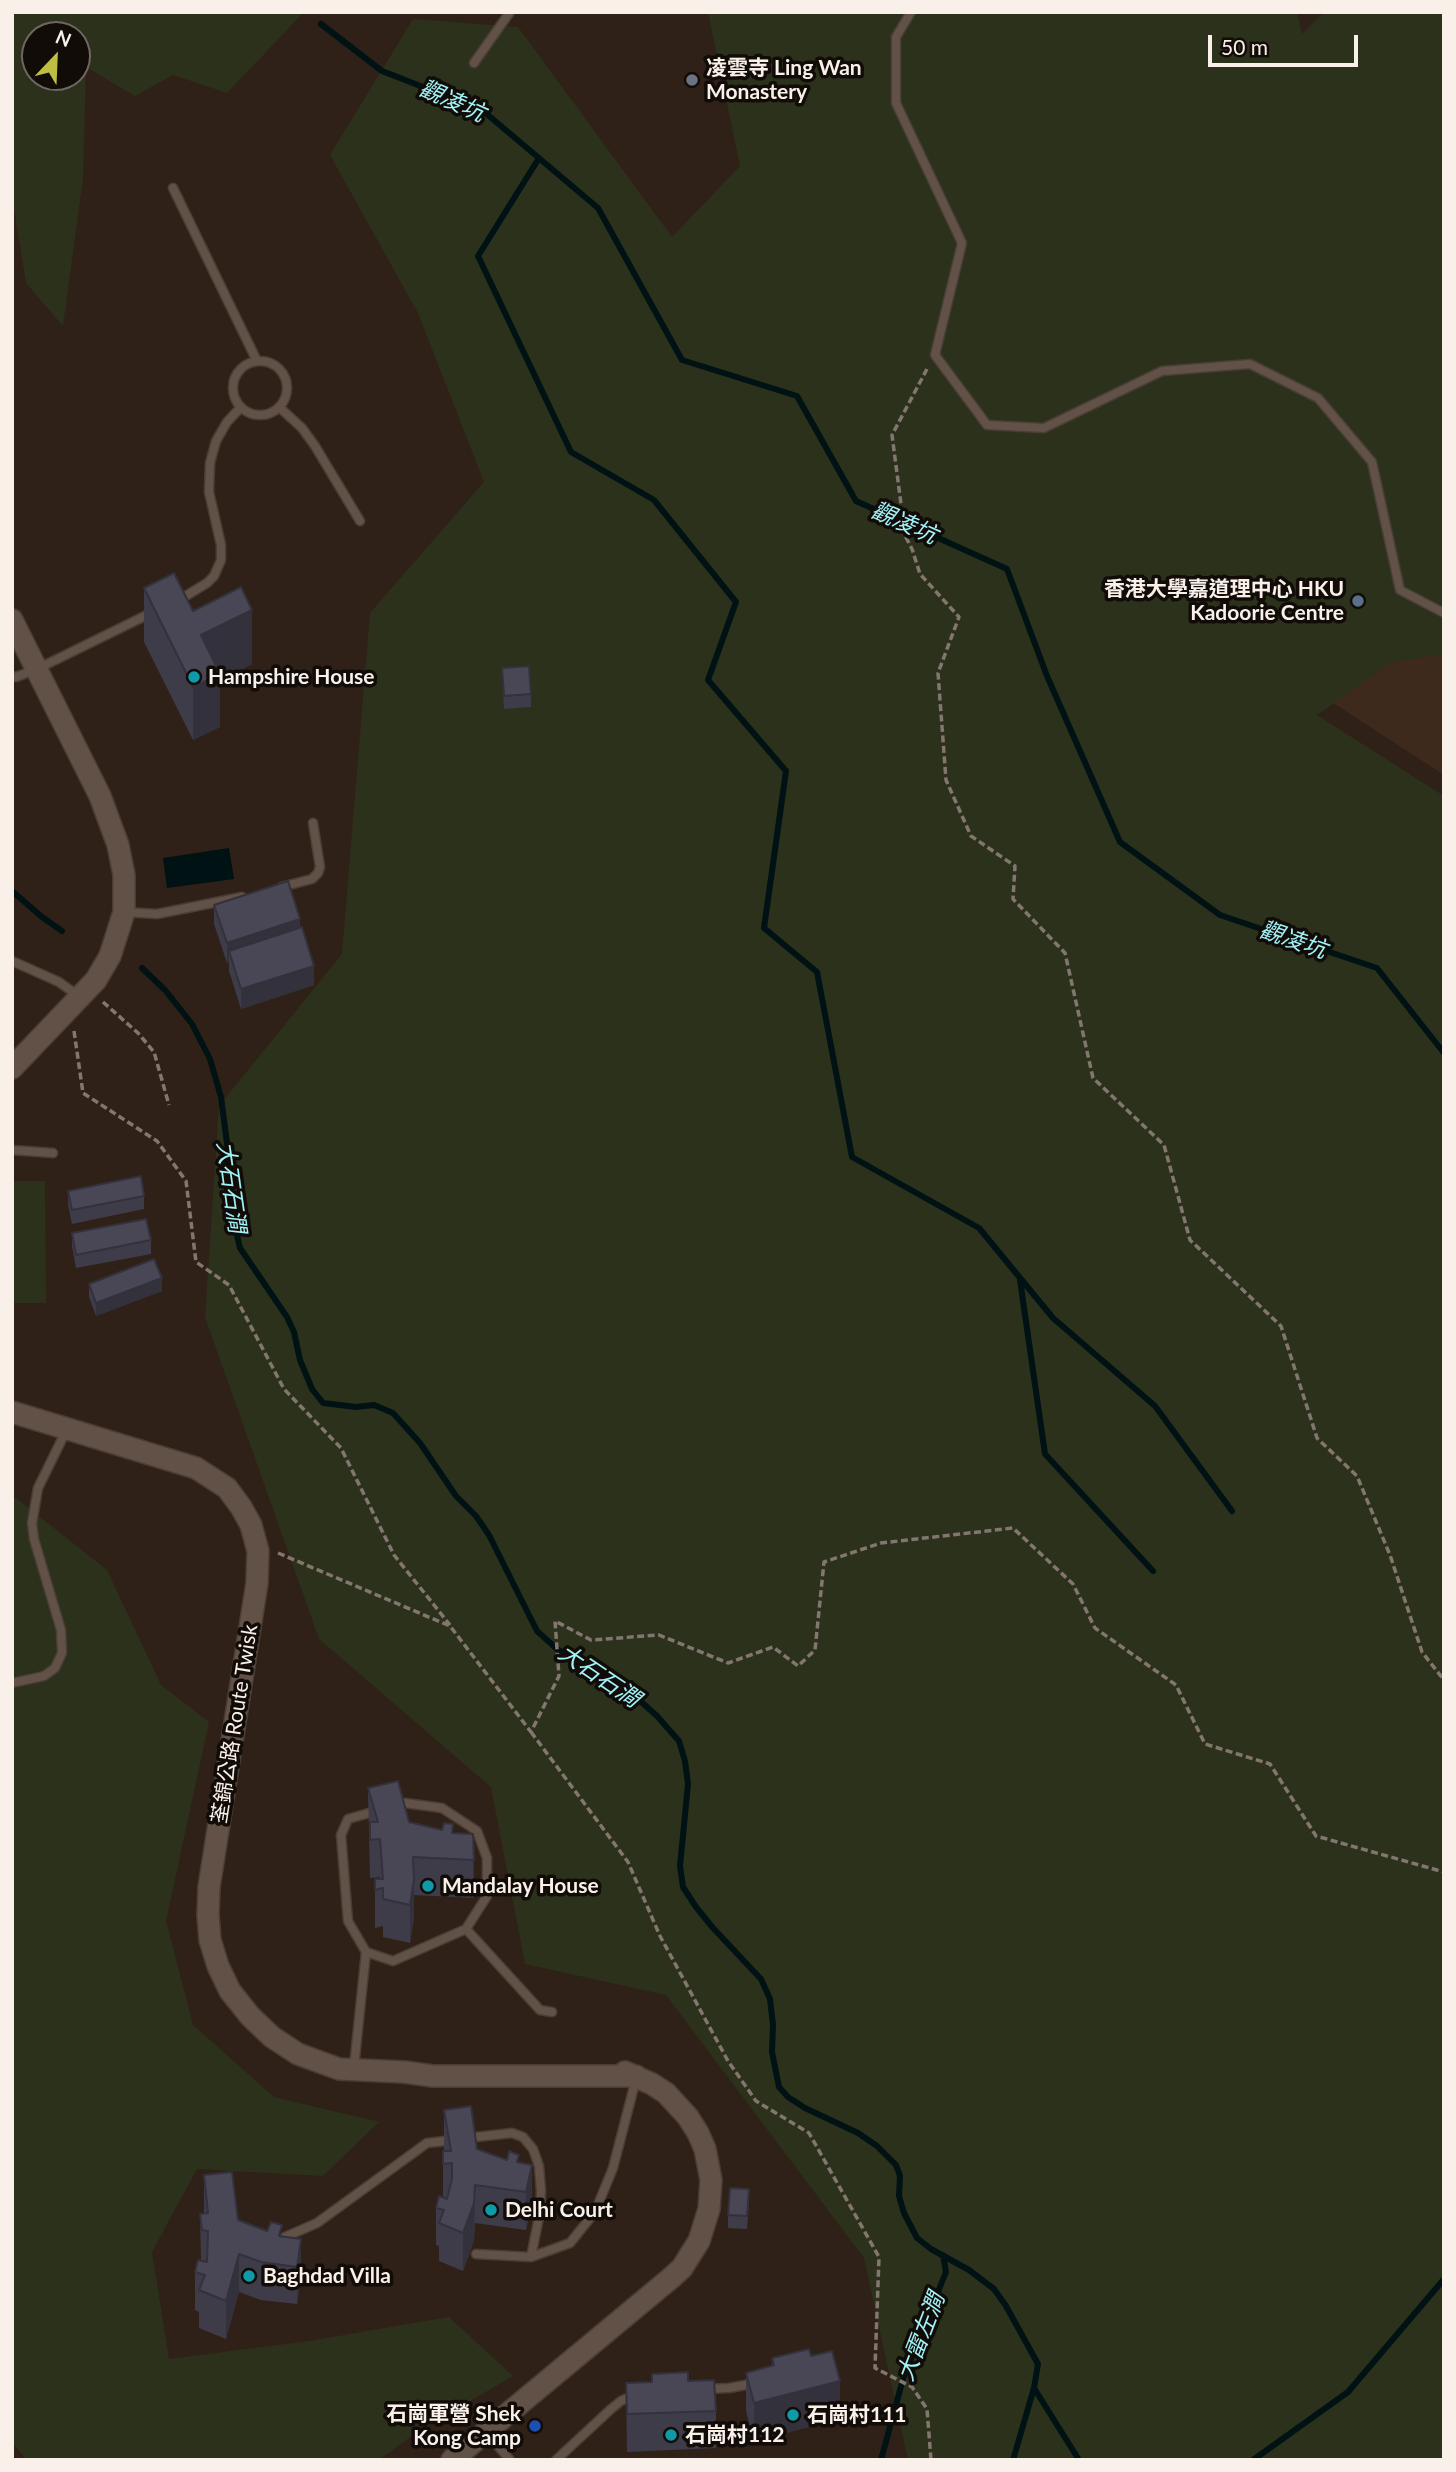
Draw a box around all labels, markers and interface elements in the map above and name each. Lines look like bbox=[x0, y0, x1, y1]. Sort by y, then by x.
north arrow bbox=[21, 21, 91, 91]
scale bar bbox=[1211, 21, 1362, 65]
text: N bbox=[52, 25, 75, 51]
text: 50 m bbox=[1221, 34, 1268, 59]
place label: 凌雲寺 Ling Wan Monastery bbox=[706, 55, 862, 105]
marker: 凌雲寺 Ling Wan Monastery bbox=[684, 72, 700, 88]
water label: 觀凌坑 bbox=[415, 74, 489, 128]
water label: 觀凌坑 bbox=[867, 496, 941, 550]
place label: 香港大學嘉道理中心 HKU Kadoorie Centre bbox=[1104, 576, 1344, 626]
marker: 香港大學嘉道理中心 HKU Kadoorie Centre bbox=[1350, 593, 1366, 609]
place label: Hampshire House bbox=[208, 664, 375, 690]
marker: Hampshire House bbox=[186, 669, 202, 685]
water label: 觀凌坑 bbox=[1256, 916, 1330, 964]
water label: 大石石澗 bbox=[211, 1140, 251, 1234]
street label: 荃錦公路 Route Twisk bbox=[207, 1623, 263, 1825]
water label: 大石石澗 bbox=[553, 1639, 645, 1713]
place label: Mandalay House bbox=[442, 1873, 599, 1899]
marker: Mandalay House bbox=[420, 1878, 436, 1894]
place label: Delhi Court bbox=[505, 2197, 613, 2223]
marker: Delhi Court bbox=[483, 2202, 499, 2218]
place label: Baghdad Villa bbox=[263, 2263, 391, 2289]
marker: Baghdad Villa bbox=[241, 2268, 257, 2284]
water label: 大雷左澗 bbox=[892, 2289, 950, 2385]
place label: 石崗軍營 Shek Kong Camp bbox=[386, 2401, 521, 2451]
place label: 石崗村111 bbox=[807, 2402, 907, 2428]
marker: 石崗村111 bbox=[785, 2407, 801, 2423]
marker: 石崗軍營 Shek Kong Camp bbox=[527, 2418, 543, 2434]
place label: 石崗村112 bbox=[685, 2422, 785, 2448]
marker: 石崗村112 bbox=[663, 2427, 679, 2443]

